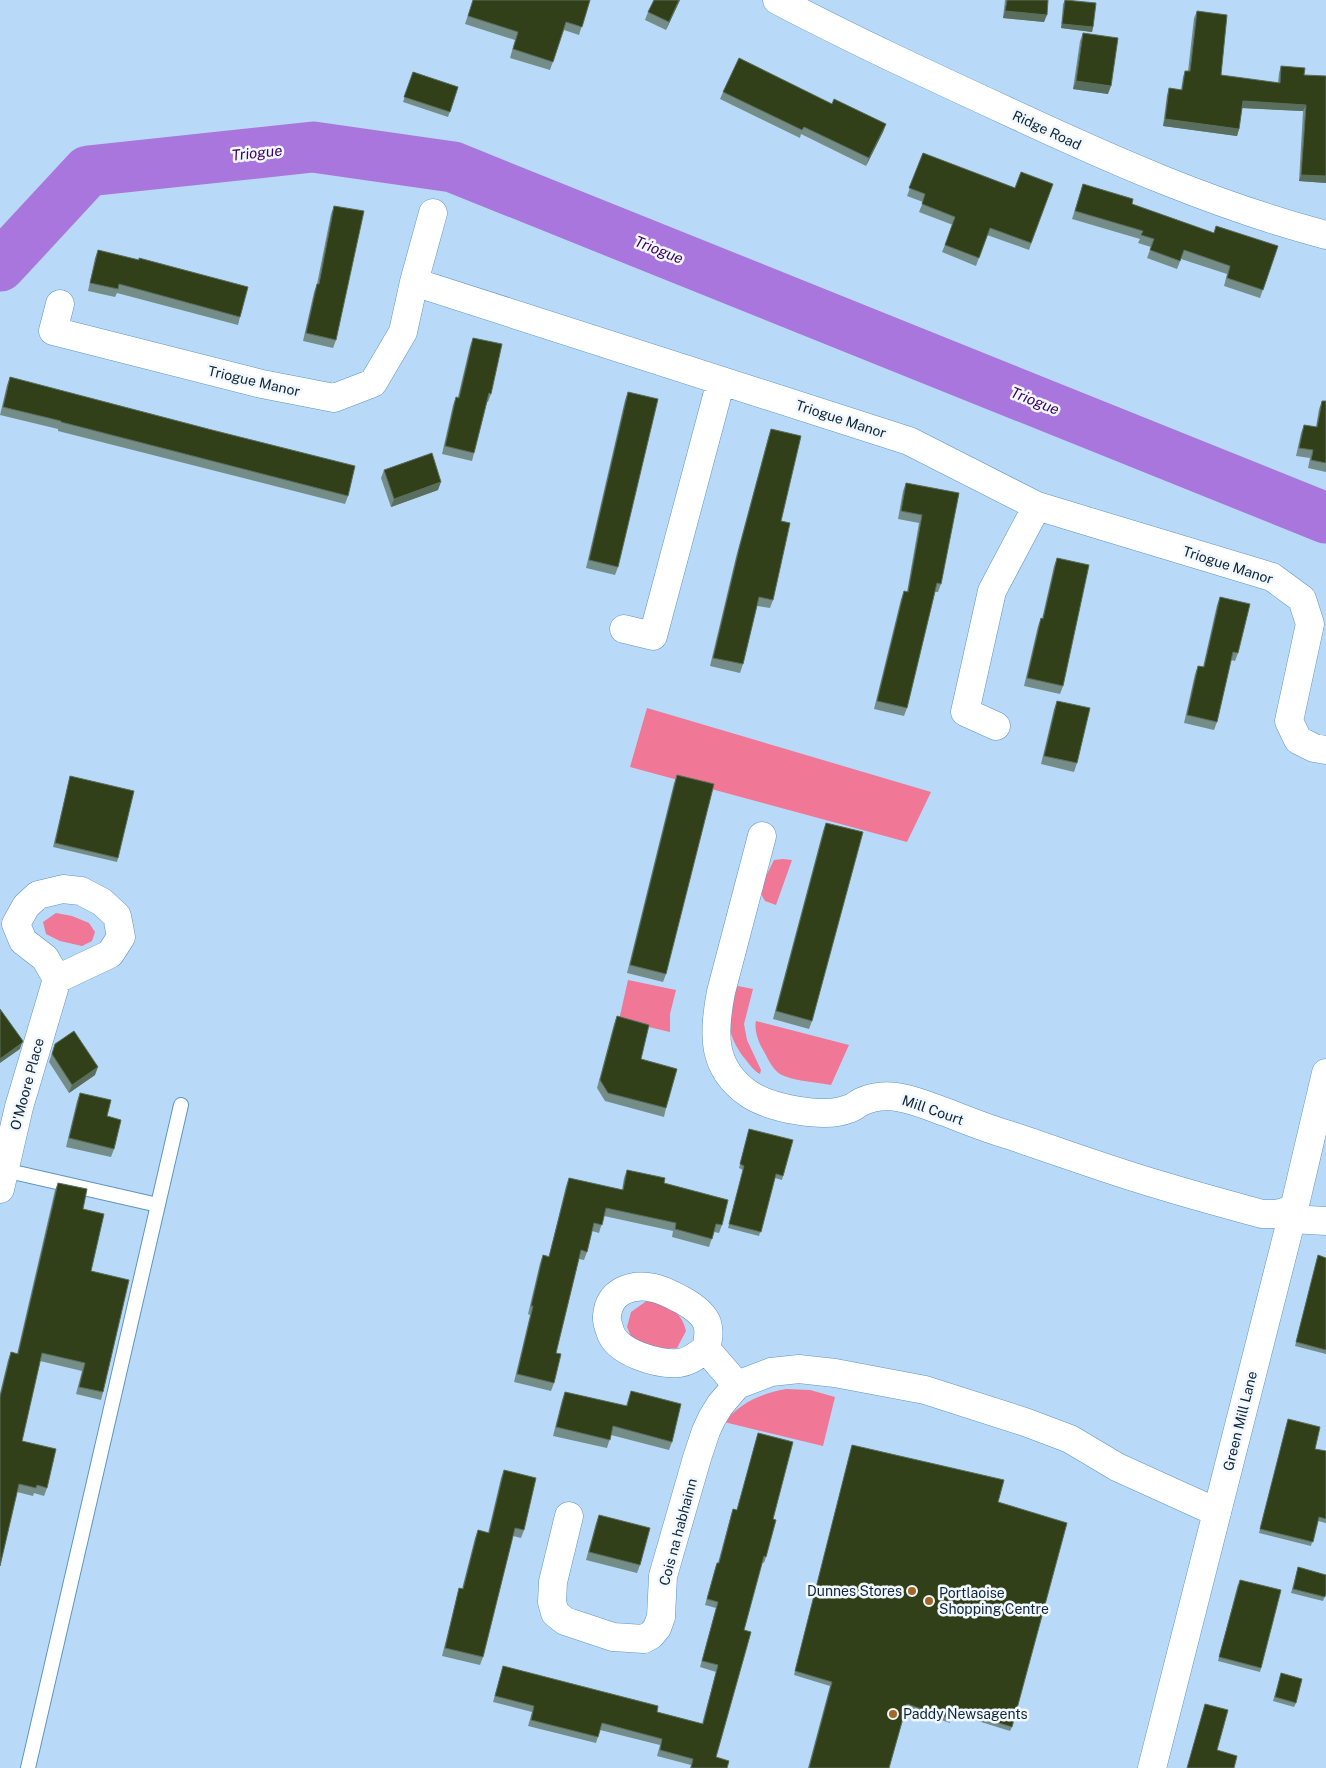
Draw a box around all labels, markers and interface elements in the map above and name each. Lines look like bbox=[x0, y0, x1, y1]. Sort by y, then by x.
street label: Ridge Road bbox=[1010, 107, 1084, 153]
water label: Triogue bbox=[231, 141, 283, 164]
water label: Triogue bbox=[632, 232, 686, 267]
street label: Triogue Manor bbox=[206, 363, 302, 399]
water label: Triogue bbox=[1008, 383, 1062, 418]
street label: Triogue Manor bbox=[794, 397, 888, 441]
street label: Triogue Manor bbox=[1181, 543, 1275, 587]
street label: O'Moore Place bbox=[7, 1036, 47, 1132]
street label: Mill Court bbox=[900, 1092, 966, 1128]
street label: Green Mill Lane bbox=[1220, 1369, 1260, 1473]
street label: Cois na habhainn bbox=[656, 1477, 700, 1587]
place label: Dunnes Stores bbox=[807, 1583, 902, 1599]
marker: Dunnes Stores bbox=[906, 1585, 918, 1597]
place label: Portlaoise Shopping Centre bbox=[939, 1585, 1049, 1617]
marker: Portlaoise Shopping Centre bbox=[923, 1595, 935, 1607]
place label: Paddy Newsagents bbox=[903, 1706, 1028, 1722]
marker: Paddy Newsagents bbox=[887, 1708, 899, 1720]

